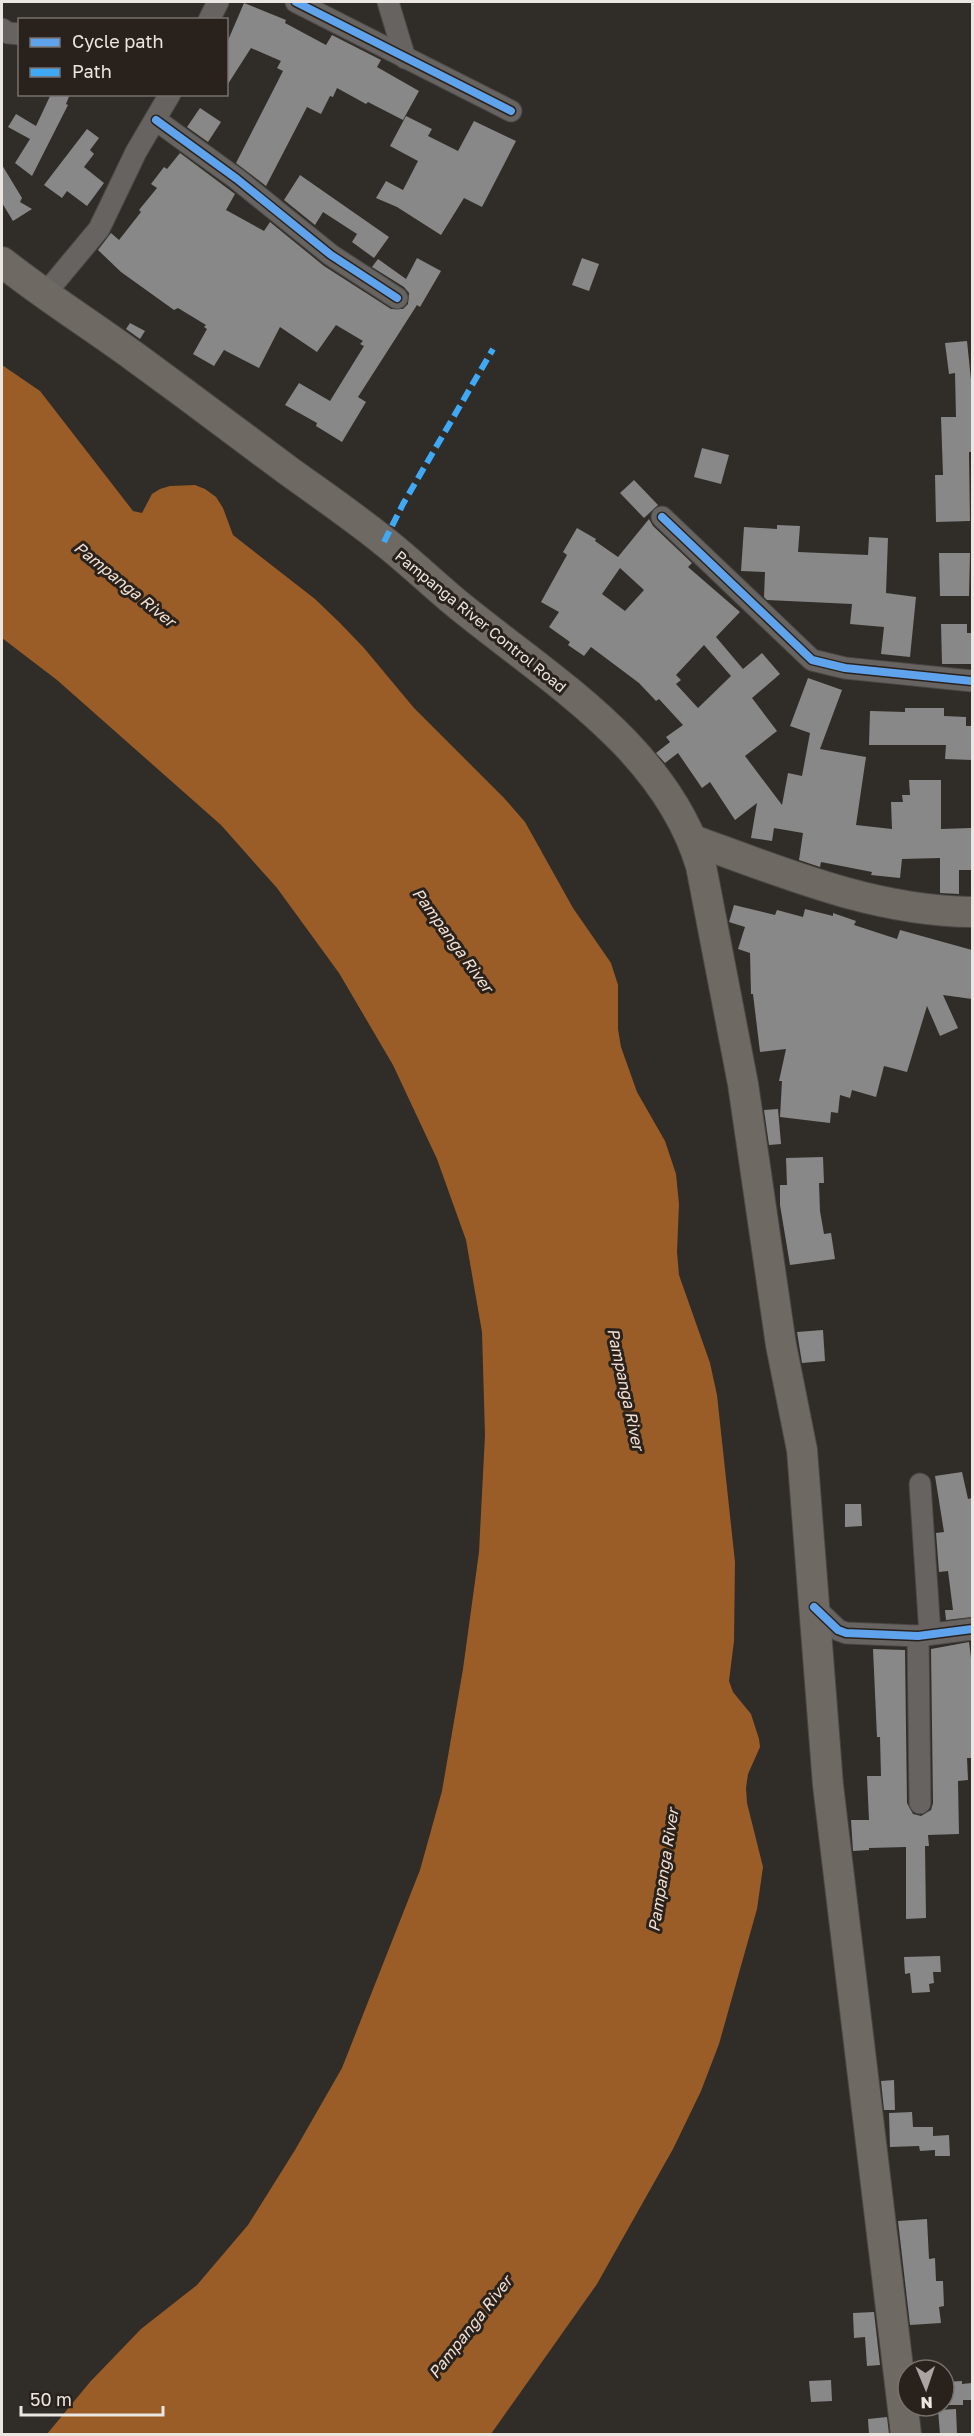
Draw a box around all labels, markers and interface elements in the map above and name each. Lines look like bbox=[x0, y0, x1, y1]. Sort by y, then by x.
legend bbox=[18, 18, 228, 96]
text: Cycle path bbox=[72, 30, 164, 52]
text: Path bbox=[72, 60, 112, 82]
water label: Pampanga River bbox=[70, 537, 182, 633]
street label: Pampanga River Control Road bbox=[392, 546, 570, 696]
water label: Pampanga River bbox=[408, 884, 499, 998]
water label: Pampanga River bbox=[603, 1326, 649, 1455]
water label: Pampanga River bbox=[643, 1804, 683, 1933]
water label: Pampanga River bbox=[424, 2270, 518, 2382]
north arrow bbox=[896, 2358, 956, 2418]
scale bar bbox=[21, 2379, 164, 2417]
text: 50 m bbox=[30, 2388, 72, 2410]
text: N bbox=[920, 2393, 933, 2413]

